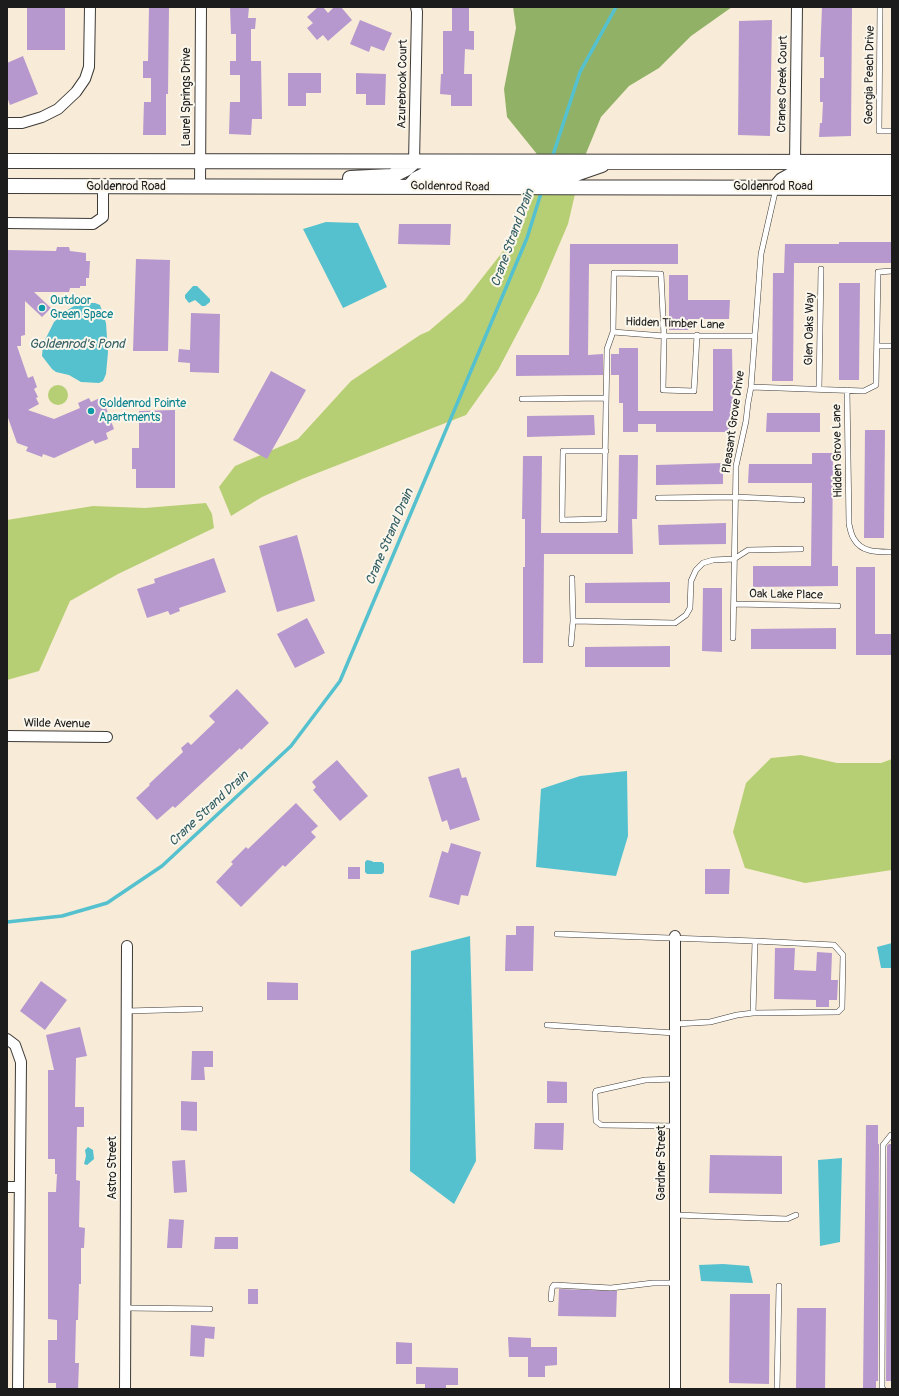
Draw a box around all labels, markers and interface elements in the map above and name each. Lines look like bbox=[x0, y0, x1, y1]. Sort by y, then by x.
street label: Georgia Peach Drive bbox=[862, 25, 878, 125]
street label: Cranes Creek Court bbox=[775, 35, 791, 133]
street label: Azurebrook Court bbox=[395, 39, 411, 129]
street label: Laurel Springs Drive bbox=[180, 48, 194, 146]
street label: Goldenrod Road bbox=[410, 179, 490, 195]
street label: Goldenrod Road bbox=[86, 180, 166, 194]
street label: Goldenrod Road bbox=[733, 180, 813, 194]
water label: Crane Strand Drain bbox=[488, 187, 538, 289]
street label: Glen Oaks Way bbox=[802, 292, 818, 366]
place label: Outdoor Green Space bbox=[50, 294, 113, 322]
marker: Outdoor Green Space bbox=[37, 303, 47, 313]
street label: Hidden Timber Lane bbox=[625, 315, 725, 333]
water label: Goldenrod's Pond bbox=[29, 337, 125, 353]
street label: Pleasant Grove Drive bbox=[720, 370, 748, 474]
place label: Goldenrod Pointe Apartments bbox=[99, 397, 186, 425]
street label: Hidden Grove Lane bbox=[830, 404, 846, 498]
marker: Goldenrod Pointe Apartments bbox=[86, 406, 96, 416]
water label: Crane Strand Drain bbox=[363, 487, 417, 587]
street label: Oak Lake Place bbox=[749, 587, 823, 603]
street label: Wilde Avenue bbox=[24, 716, 90, 732]
water label: Crane Strand Drain bbox=[166, 768, 252, 850]
street label: Gardner Street bbox=[655, 1125, 669, 1201]
street label: Astro Street bbox=[106, 1136, 120, 1200]

